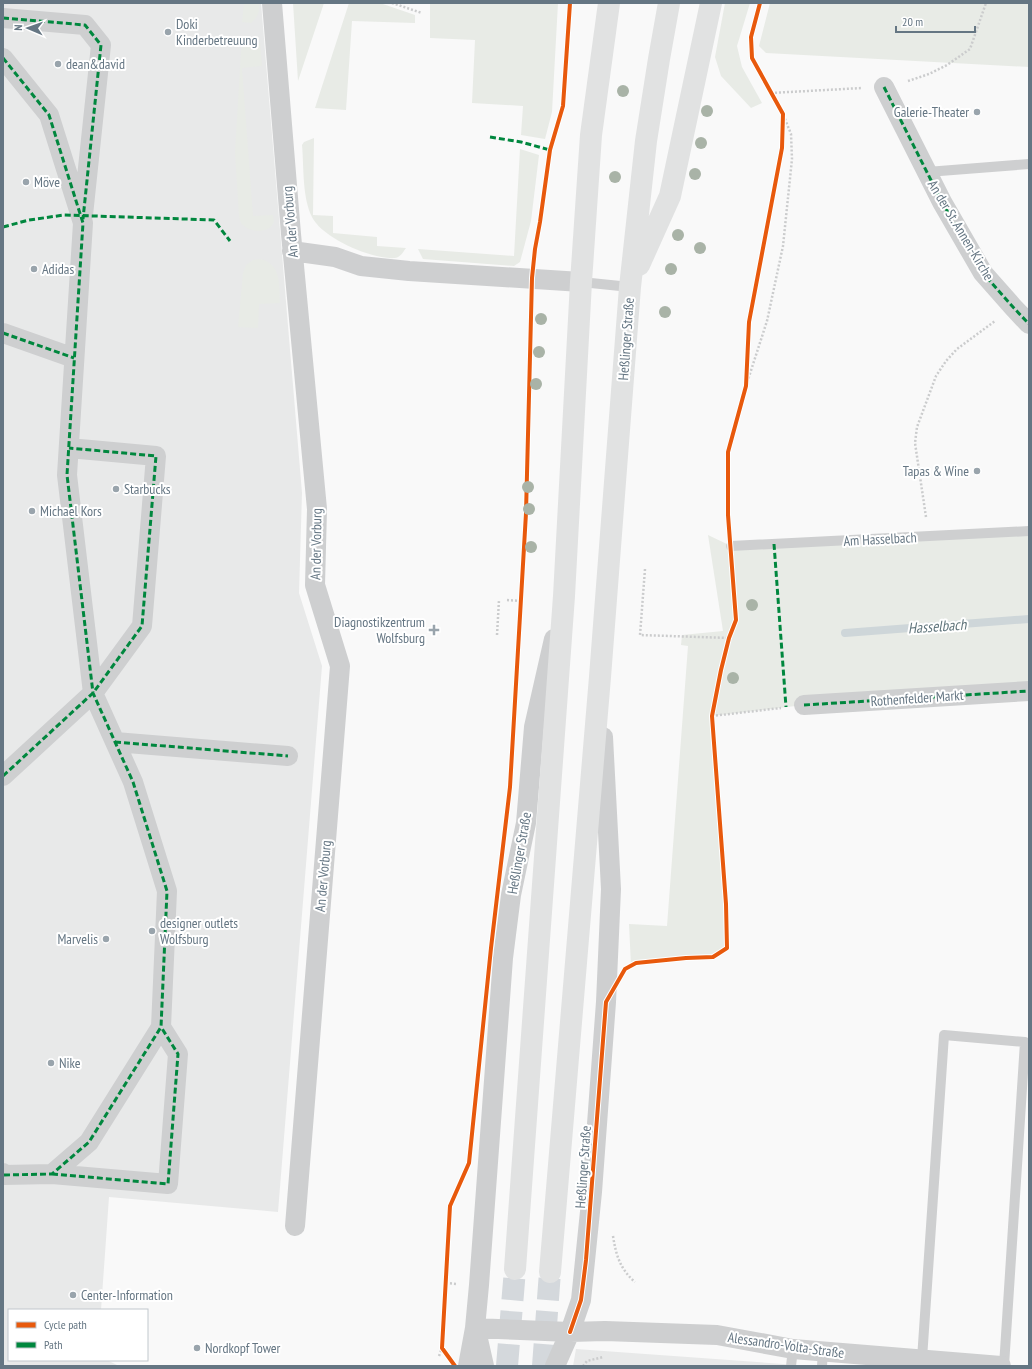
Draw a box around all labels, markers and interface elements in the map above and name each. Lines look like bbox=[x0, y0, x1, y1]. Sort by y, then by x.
north arrow bbox=[8, 8, 48, 48]
scale bar bbox=[896, 8, 975, 34]
text: 20 m bbox=[902, 14, 923, 29]
place label: Doki Kinderbetreuung bbox=[176, 15, 257, 49]
text: N bbox=[11, 24, 25, 31]
marker: Doki Kinderbetreuung bbox=[163, 27, 173, 37]
place label: dean&david bbox=[66, 55, 125, 73]
marker: dean&david bbox=[53, 59, 63, 69]
place label: Galerie-Theater bbox=[894, 103, 969, 121]
marker: Galerie-Theater bbox=[972, 107, 982, 117]
place label: Möve bbox=[34, 173, 60, 191]
street label: An der St. Annen-Kirche bbox=[924, 176, 998, 284]
marker: Möve bbox=[21, 177, 31, 187]
street label: An der Vorburg bbox=[278, 185, 302, 259]
place label: Adidas bbox=[42, 260, 74, 278]
marker: Adidas bbox=[29, 264, 39, 274]
street label: Heßlinger Straße bbox=[614, 297, 638, 381]
place label: Tapas & Wine bbox=[903, 462, 969, 480]
marker: Tapas & Wine bbox=[972, 466, 982, 476]
place label: Starbucks bbox=[124, 480, 171, 498]
marker: Starbucks bbox=[111, 484, 121, 494]
place label: Michael Kors bbox=[40, 502, 102, 520]
marker: Michael Kors bbox=[27, 506, 37, 516]
street label: An der Vorburg bbox=[306, 508, 326, 580]
street label: Am Hasselbach bbox=[843, 528, 917, 550]
place label: Diagnostikzentrum Wolfsburg bbox=[334, 613, 425, 647]
water label: Hasselbach bbox=[907, 614, 968, 638]
marker: Diagnostikzentrum Wolfsburg bbox=[428, 624, 440, 636]
street label: Rothenfelder Markt bbox=[870, 686, 964, 710]
street label: Heßlinger Straße bbox=[503, 810, 535, 895]
street label: An der Vorburg bbox=[311, 839, 335, 913]
place label: designer outlets Wolfsburg bbox=[160, 914, 238, 948]
marker: designer outlets Wolfsburg bbox=[147, 926, 157, 936]
place label: Marvelis bbox=[57, 930, 98, 948]
marker: Marvelis bbox=[101, 934, 111, 944]
place label: Nike bbox=[59, 1054, 81, 1072]
marker: Nike bbox=[46, 1058, 56, 1068]
street label: Heßlinger Straße bbox=[571, 1125, 595, 1209]
place label: Center-Information bbox=[81, 1286, 173, 1304]
marker: Center-Information bbox=[68, 1290, 78, 1300]
legend bbox=[8, 1309, 148, 1361]
text: Cycle path bbox=[44, 1317, 87, 1332]
street label: Alessandro-Volta-Straße bbox=[727, 1328, 846, 1362]
text: Path bbox=[44, 1337, 62, 1352]
place label: Nordkopf Tower bbox=[205, 1339, 281, 1357]
marker: Nordkopf Tower bbox=[192, 1343, 202, 1353]

